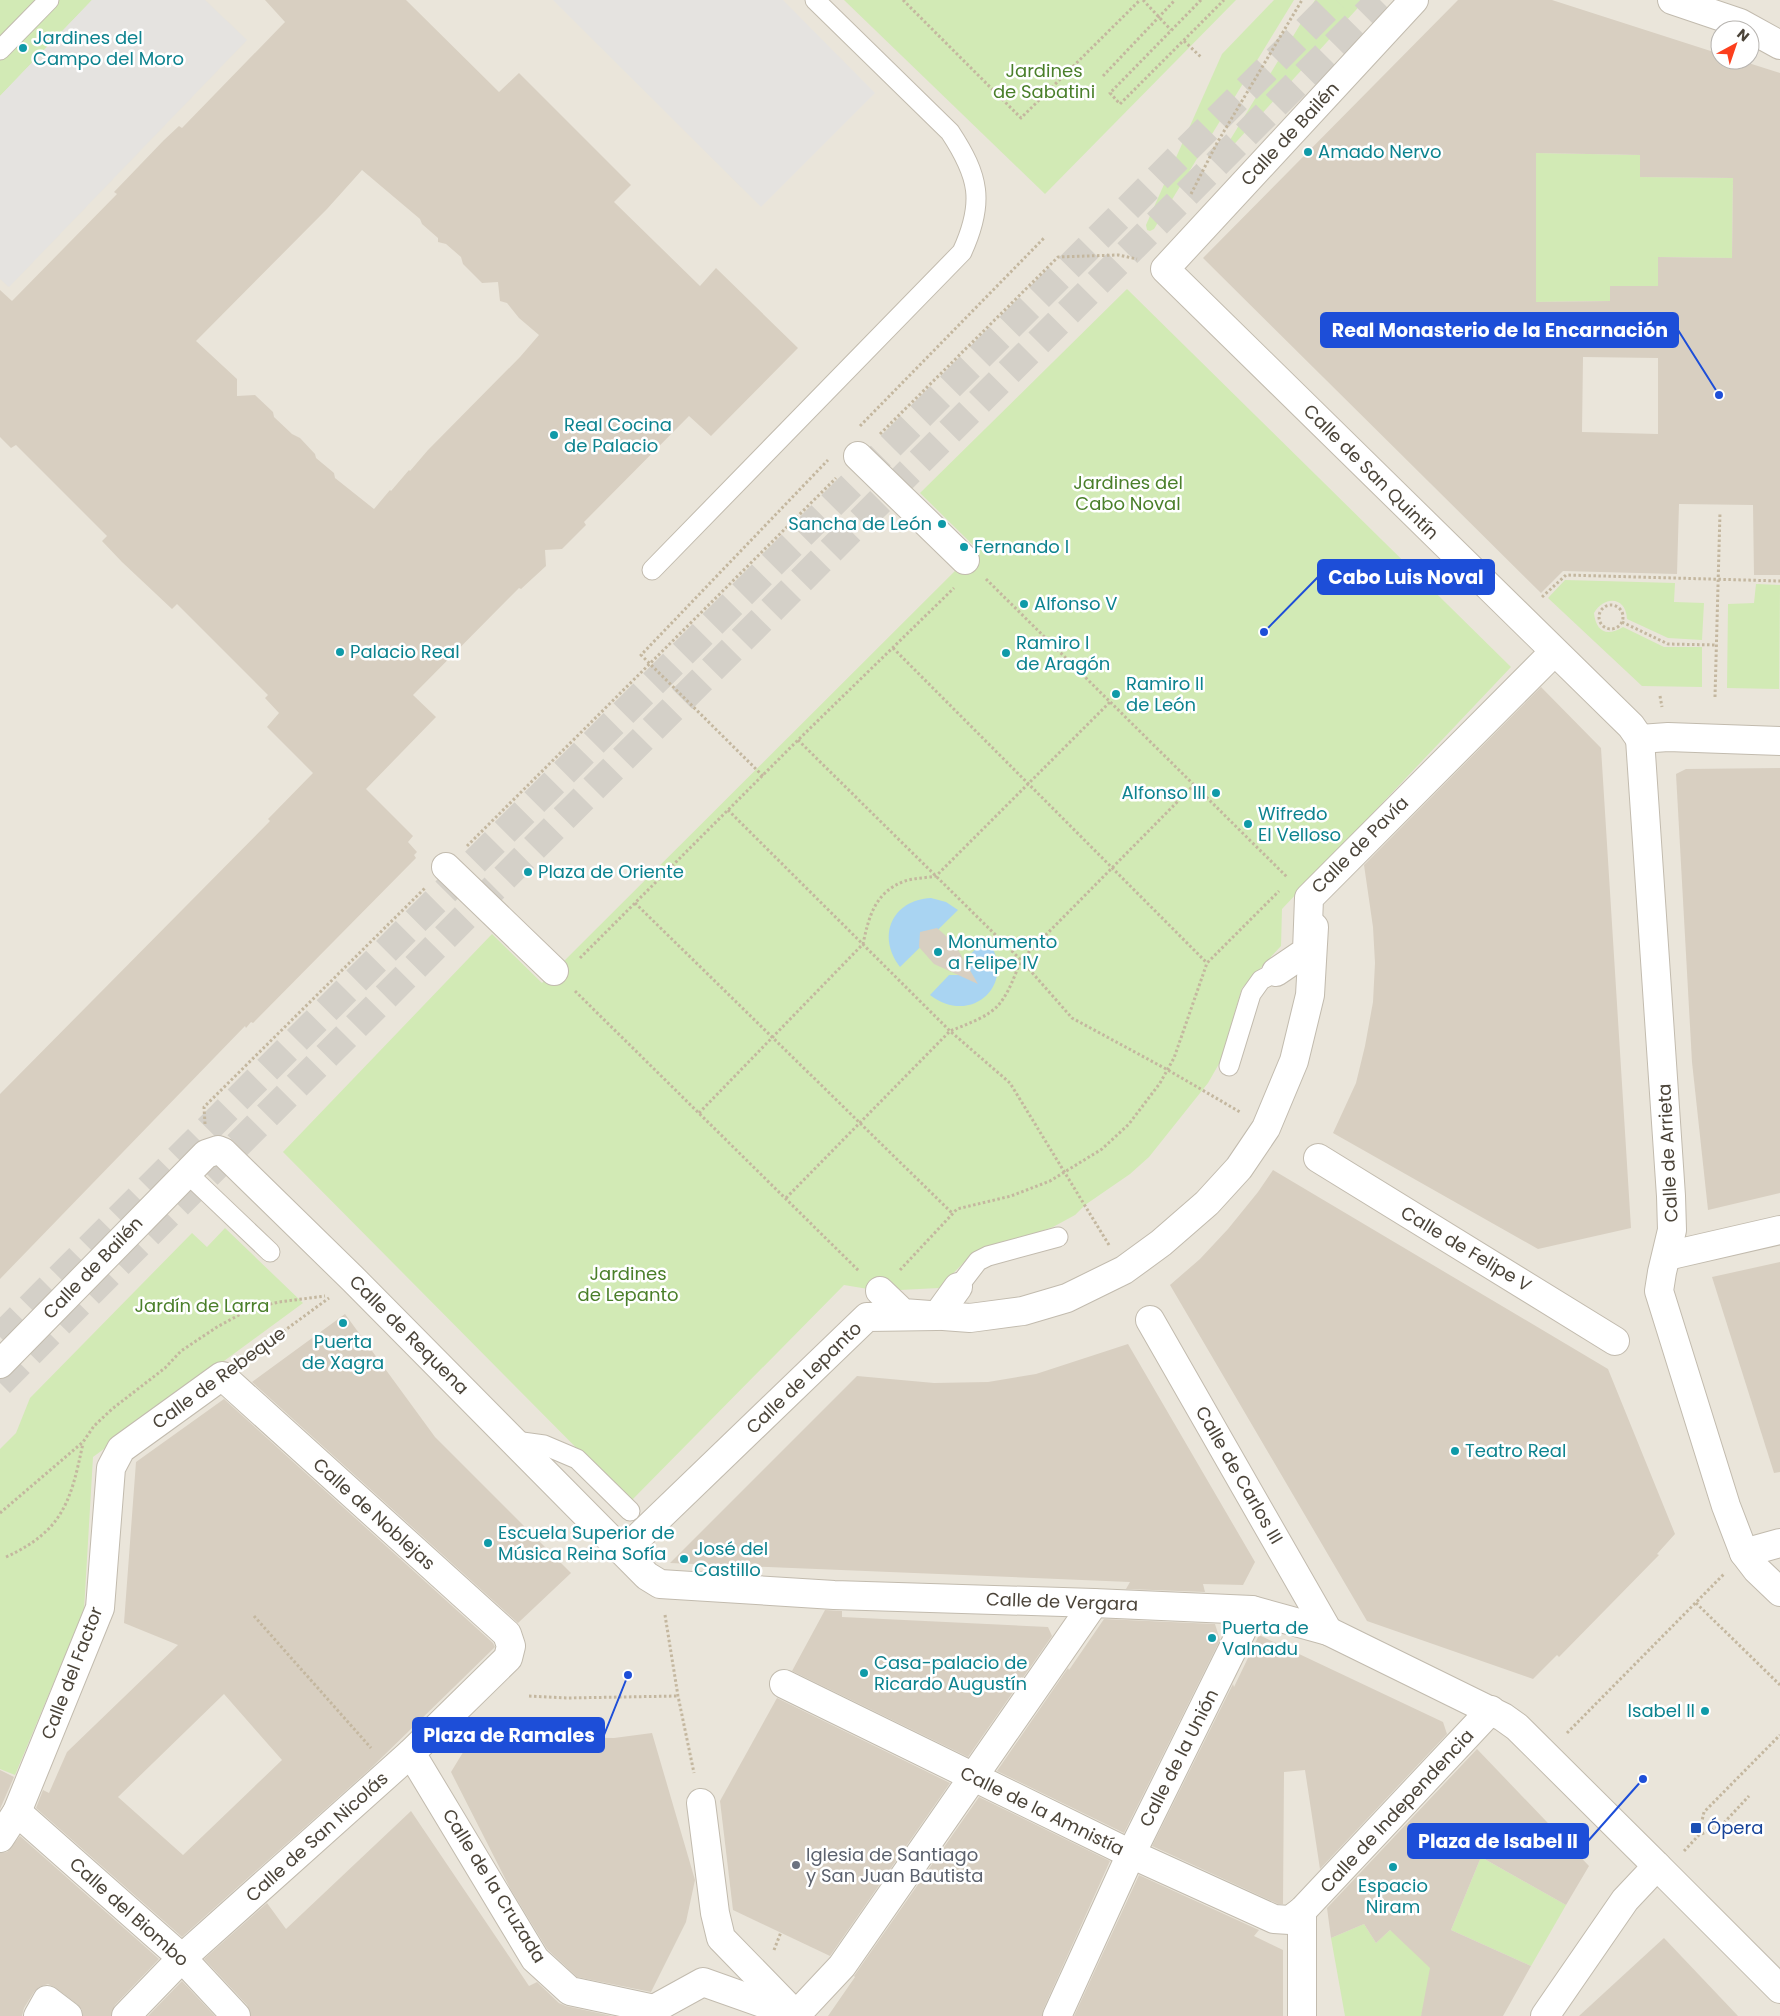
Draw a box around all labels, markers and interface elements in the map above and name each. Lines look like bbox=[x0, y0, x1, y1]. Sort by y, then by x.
north arrow bbox=[1710, 20, 1760, 70]
text: N bbox=[1733, 24, 1754, 46]
place label: Jardines del Campo del Moro bbox=[33, 25, 184, 71]
marker: Jardines del Campo del Moro bbox=[17, 42, 29, 54]
park label: Jardines de Sabatini bbox=[993, 58, 1095, 104]
street label: Calle de Bailén bbox=[1235, 76, 1344, 191]
place label: Amado Nervo bbox=[1318, 139, 1441, 164]
marker: Amado Nervo bbox=[1302, 146, 1314, 158]
callout: Real Monasterio de la Encarnación bbox=[1321, 313, 1678, 347]
text: Real Monasterio de la Encarnación bbox=[1332, 317, 1668, 344]
street label: Calle de San Quintín bbox=[1298, 398, 1445, 545]
place label: Real Cocina de Palacio bbox=[564, 412, 672, 458]
marker: Real Cocina de Palacio bbox=[548, 429, 560, 441]
park label: Jardines del Cabo Noval bbox=[1073, 470, 1183, 516]
place label: Sancha de León bbox=[788, 511, 932, 536]
marker: Sancha de León bbox=[936, 518, 948, 530]
place label: Fernando I bbox=[974, 534, 1069, 559]
marker: Fernando I bbox=[958, 541, 970, 553]
callout: Cabo Luis Noval bbox=[1318, 560, 1494, 594]
text: Cabo Luis Noval bbox=[1328, 564, 1484, 591]
place label: Alfonso V bbox=[1034, 591, 1117, 616]
marker: Alfonso V bbox=[1018, 598, 1030, 610]
place label: Ramiro I de Aragón bbox=[1016, 630, 1110, 676]
place label: Palacio Real bbox=[350, 639, 460, 664]
marker: Palacio Real bbox=[334, 646, 346, 658]
marker: Ramiro I de Aragón bbox=[1000, 647, 1012, 659]
place label: Ramiro II de León bbox=[1126, 671, 1204, 717]
marker: Ramiro II de León bbox=[1110, 688, 1122, 700]
place label: Alfonso III bbox=[1121, 780, 1206, 805]
marker: Alfonso III bbox=[1210, 787, 1222, 799]
street label: Calle de Pavía bbox=[1305, 790, 1414, 899]
place label: Wifredo El Velloso bbox=[1258, 801, 1341, 847]
marker: Wifredo El Velloso bbox=[1242, 818, 1254, 830]
place label: Plaza de Oriente bbox=[538, 859, 684, 884]
marker: Plaza de Oriente bbox=[522, 866, 534, 878]
place label: Monumento a Felipe IV bbox=[948, 929, 1057, 975]
marker: Monumento a Felipe IV bbox=[932, 946, 944, 958]
street label: Calle de Arrieta bbox=[1651, 1083, 1684, 1223]
street label: Calle de Felipe V bbox=[1396, 1200, 1536, 1298]
street label: Calle de Bailén bbox=[37, 1211, 148, 1324]
park label: Jardines de Lepanto bbox=[578, 1261, 679, 1307]
street label: Calle de Requena bbox=[344, 1269, 475, 1400]
park label: Jardín de Larra bbox=[134, 1293, 270, 1318]
street label: Calle de Lepanto bbox=[740, 1316, 867, 1439]
marker: Puerta de Xagra bbox=[337, 1317, 349, 1329]
street label: Calle de Rebeque bbox=[147, 1321, 290, 1435]
place label: Puerta de Xagra bbox=[302, 1329, 384, 1375]
street label: Calle de Carlos III bbox=[1190, 1401, 1289, 1548]
place label: Teatro Real bbox=[1465, 1438, 1566, 1463]
marker: Teatro Real bbox=[1449, 1445, 1461, 1457]
street label: Calle de Noblejas bbox=[308, 1452, 441, 1575]
place label: Escuela Superior de Música Reina Sofía bbox=[498, 1520, 675, 1566]
place label: José del Castillo bbox=[694, 1536, 768, 1582]
marker: Escuela Superior de Música Reina Sofía bbox=[482, 1537, 494, 1549]
marker: José del Castillo bbox=[678, 1553, 690, 1565]
street label: Calle de Vergara bbox=[985, 1586, 1139, 1617]
street label: Calle del Factor bbox=[35, 1603, 108, 1743]
place label: Puerta de Valnadu bbox=[1222, 1615, 1309, 1661]
marker: Puerta de Valnadu bbox=[1206, 1632, 1218, 1644]
place label: Casa-palacio de Ricardo Augustín bbox=[874, 1650, 1028, 1696]
marker: Casa-palacio de Ricardo Augustín bbox=[858, 1667, 870, 1679]
street label: Calle de la Unión bbox=[1133, 1685, 1224, 1831]
place label: Isabel II bbox=[1628, 1698, 1695, 1723]
marker: Isabel II bbox=[1699, 1705, 1711, 1717]
callout: Plaza de Ramales bbox=[413, 1718, 604, 1752]
text: Plaza de Ramales bbox=[423, 1722, 595, 1749]
street label: Calle de Independencia bbox=[1314, 1723, 1479, 1898]
street label: Calle de la Amnistía bbox=[956, 1760, 1128, 1861]
street label: Calle de San Nicolás bbox=[240, 1766, 393, 1907]
street label: Calle de la Cruzada bbox=[437, 1804, 552, 1968]
place label: Ópera bbox=[1707, 1815, 1763, 1840]
marker: Ópera bbox=[1689, 1821, 1703, 1835]
callout: Plaza de Isabel II bbox=[1408, 1824, 1588, 1858]
text: Plaza de Isabel II bbox=[1418, 1828, 1578, 1855]
place label: Iglesia de Santiago y San Juan Bautista bbox=[806, 1842, 983, 1888]
street label: Calle del Biombo bbox=[64, 1851, 194, 1972]
marker: Iglesia de Santiago y San Juan Bautista bbox=[790, 1859, 802, 1871]
marker: Espacio Niram bbox=[1387, 1861, 1399, 1873]
place label: Espacio Niram bbox=[1358, 1873, 1428, 1919]

